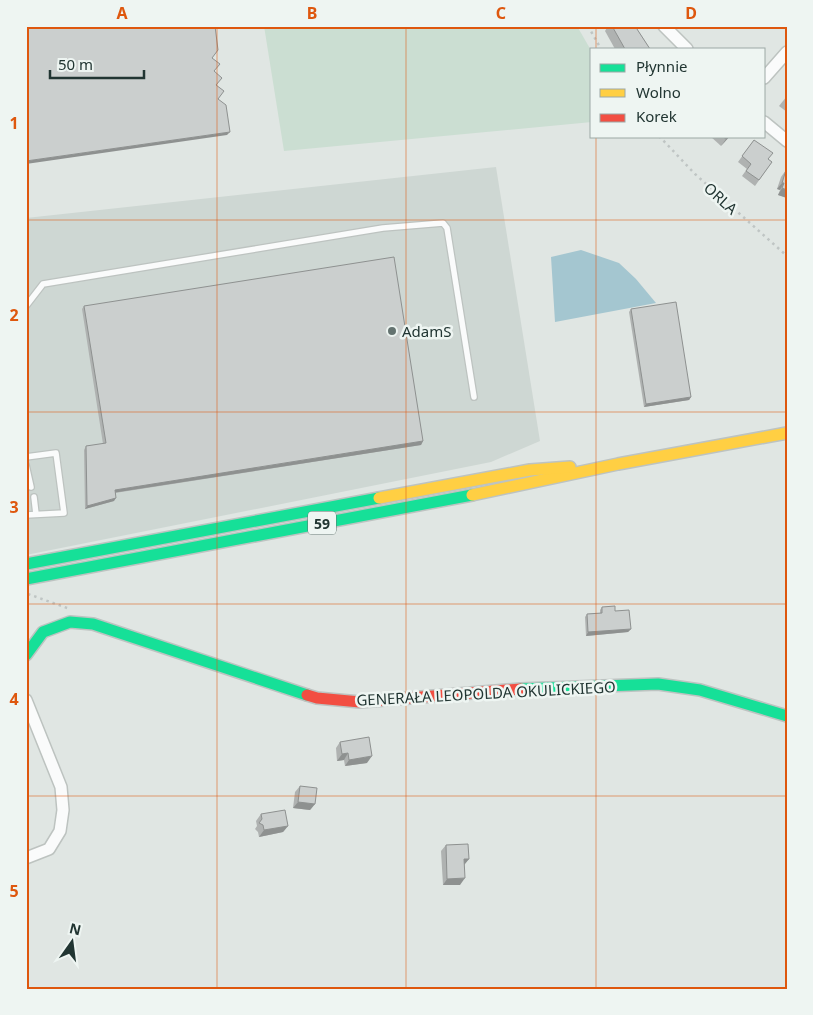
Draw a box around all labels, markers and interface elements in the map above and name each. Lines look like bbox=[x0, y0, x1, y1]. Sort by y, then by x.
text: A bbox=[116, 2, 128, 24]
text: B bbox=[307, 2, 317, 24]
text: C bbox=[496, 2, 506, 24]
text: D bbox=[685, 2, 697, 24]
scale bar bbox=[50, 48, 144, 80]
legend bbox=[590, 48, 766, 138]
text: 50 m bbox=[58, 54, 93, 74]
text: Płynnie bbox=[636, 56, 687, 76]
text: Wolno bbox=[636, 82, 681, 102]
text: Korek bbox=[636, 106, 677, 126]
text: 1 bbox=[9, 112, 19, 134]
street label: ORLA bbox=[700, 178, 742, 219]
text: 2 bbox=[9, 304, 19, 326]
place label: AdamS bbox=[402, 321, 452, 341]
marker: AdamS bbox=[386, 325, 398, 337]
text: 3 bbox=[9, 496, 19, 518]
road number: 59 bbox=[308, 512, 336, 534]
street label: GENERAŁA LEOPOLDA OKULICKIEGO bbox=[356, 676, 616, 710]
text: 4 bbox=[9, 688, 19, 710]
text: 5 bbox=[9, 880, 19, 902]
north arrow bbox=[48, 918, 98, 968]
text: N bbox=[67, 918, 83, 939]

